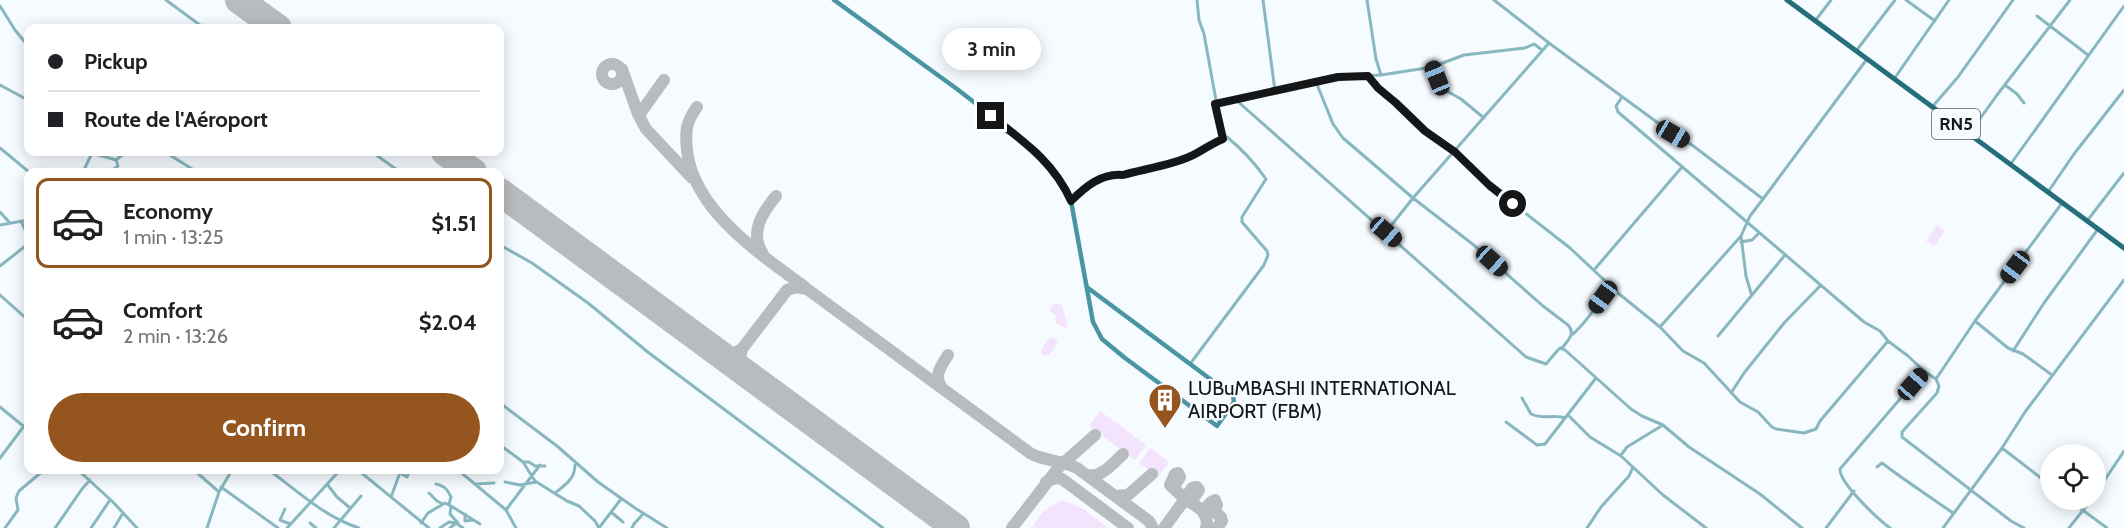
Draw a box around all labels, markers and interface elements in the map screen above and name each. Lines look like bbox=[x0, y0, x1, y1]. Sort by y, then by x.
callout: 3 min bbox=[942, 29, 1040, 71]
text: 3 min bbox=[967, 37, 1016, 61]
text: Pickup bbox=[84, 48, 148, 75]
car bbox=[1422, 58, 1452, 98]
route end bbox=[977, 102, 1004, 129]
text: Route de l'Aéroport bbox=[84, 106, 268, 133]
road number: RN5 bbox=[1932, 109, 1980, 139]
car bbox=[1653, 117, 1693, 151]
route start bbox=[1499, 190, 1526, 217]
icon: car bbox=[51, 196, 105, 250]
text: Economy bbox=[123, 198, 213, 225]
text: $1.51 bbox=[431, 210, 477, 237]
car bbox=[1367, 213, 1405, 251]
text: 1 min · 13:25 bbox=[123, 225, 224, 249]
car bbox=[1473, 242, 1511, 280]
car bbox=[1997, 247, 2033, 287]
car bbox=[1585, 277, 1621, 317]
icon: car bbox=[51, 295, 105, 349]
text: Comfort bbox=[123, 297, 202, 324]
text: $2.04 bbox=[419, 309, 477, 336]
text: 2 min · 13:26 bbox=[123, 324, 228, 348]
car bbox=[1894, 365, 1932, 403]
place label: LUBuMBASHI INTERNATIONAL AIRPORT (FBM) bbox=[1188, 376, 1456, 423]
building icon: LUBuMBASHI INTERNATIONAL AIRPORT (FBM) bbox=[1147, 382, 1183, 429]
button: Confirm bbox=[48, 393, 480, 462]
map controls bbox=[2040, 444, 2106, 510]
button: locate bbox=[2040, 444, 2106, 510]

